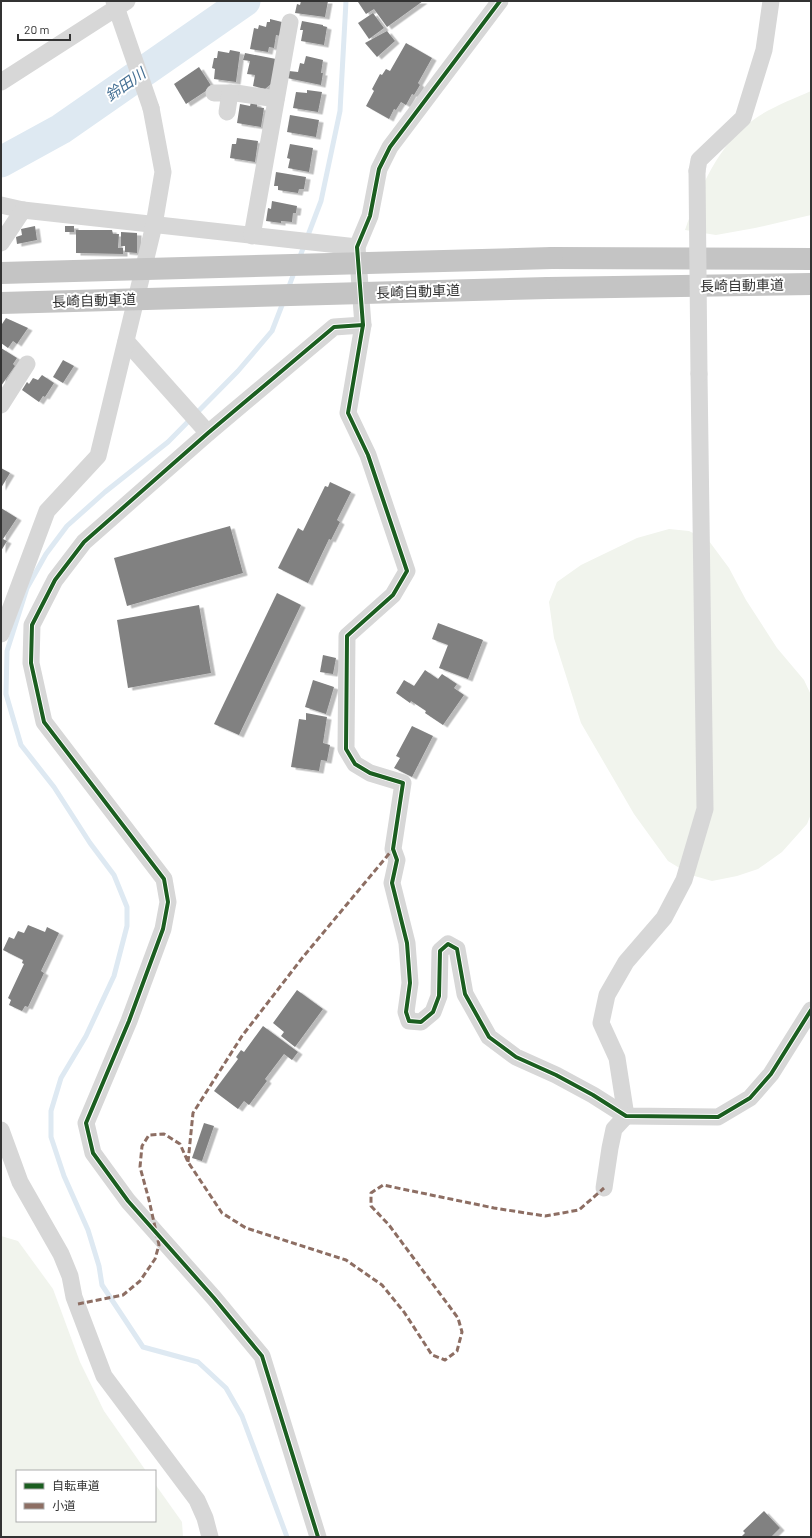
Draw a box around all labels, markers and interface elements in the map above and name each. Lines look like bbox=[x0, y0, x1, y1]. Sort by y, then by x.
scale bar bbox=[18, 16, 70, 42]
text: 20 m bbox=[24, 22, 50, 36]
water label: 鈴田川 bbox=[101, 63, 150, 104]
street label: 長崎自動車道 bbox=[700, 276, 784, 294]
street label: 長崎自動車道 bbox=[376, 281, 460, 301]
street label: 長崎自動車道 bbox=[52, 290, 136, 310]
legend bbox=[16, 1470, 156, 1522]
text: 自転車道 bbox=[52, 1478, 100, 1492]
text: 小道 bbox=[52, 1498, 76, 1512]

